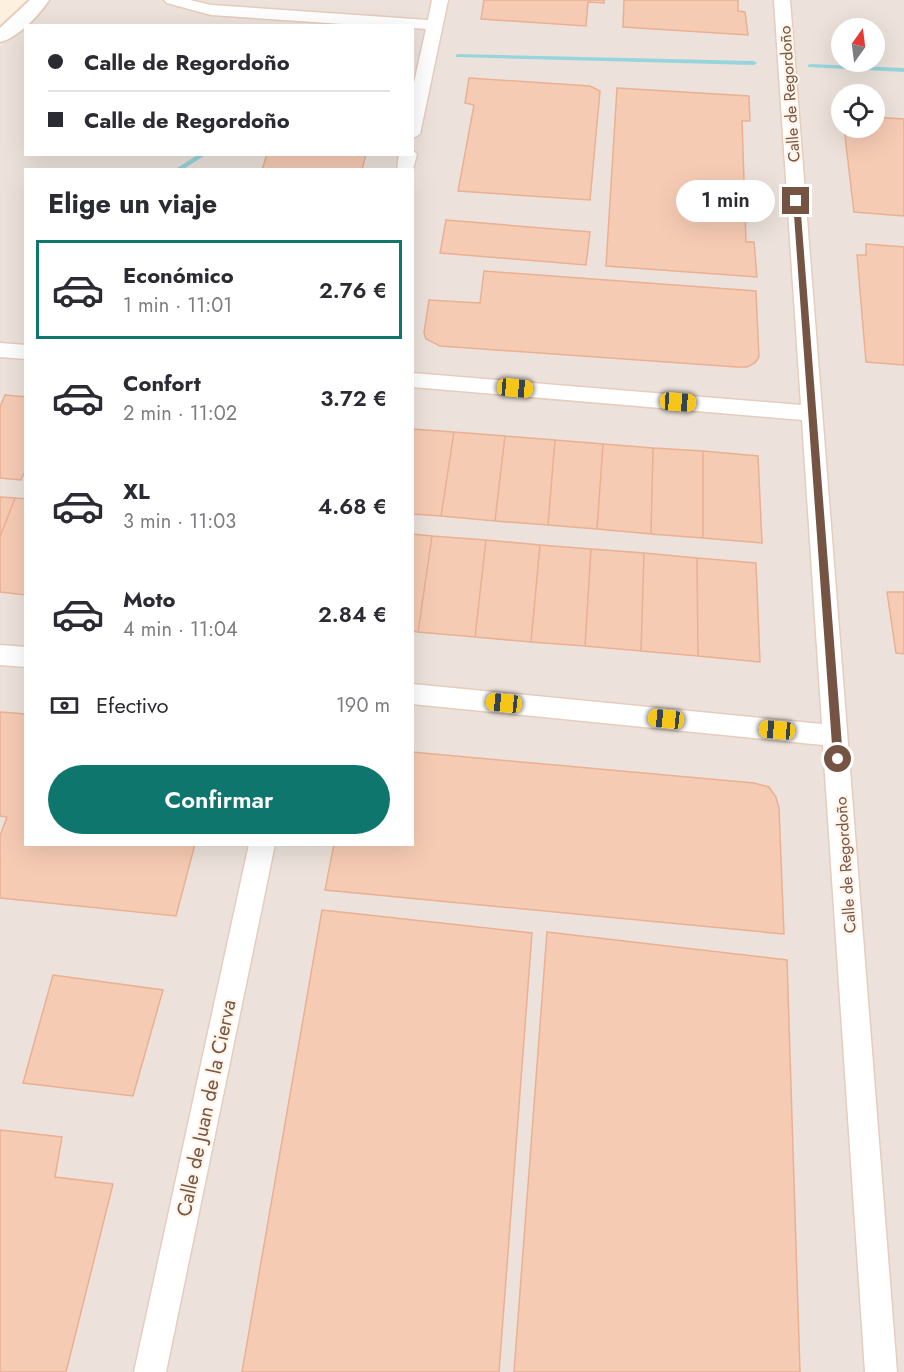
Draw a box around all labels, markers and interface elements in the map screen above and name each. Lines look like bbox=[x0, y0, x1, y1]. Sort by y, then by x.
north arrow bbox=[831, 18, 885, 72]
map controls bbox=[831, 18, 885, 138]
street label: Calle de Regordoño bbox=[773, 25, 806, 163]
text: Calle de Regordoño bbox=[84, 46, 290, 78]
button: locate bbox=[831, 84, 885, 138]
text: Calle de Regordoño bbox=[84, 104, 290, 136]
callout: 1 min bbox=[676, 180, 775, 222]
text: Elige un viaje bbox=[48, 184, 217, 223]
text: 1 min bbox=[701, 186, 750, 215]
route end bbox=[782, 187, 809, 214]
text: Económico bbox=[123, 259, 234, 291]
icon: car bbox=[51, 263, 105, 317]
text: 2.76 € bbox=[319, 274, 387, 306]
text: 1 min · 11:01 bbox=[123, 291, 232, 320]
text: Confort bbox=[123, 367, 201, 399]
icon: car bbox=[51, 371, 105, 425]
car bbox=[496, 377, 534, 399]
text: 3.72 € bbox=[320, 382, 387, 414]
car bbox=[659, 392, 697, 412]
text: 2 min · 11:02 bbox=[123, 399, 237, 428]
text: XL bbox=[123, 475, 150, 507]
icon: car bbox=[51, 479, 105, 533]
text: 4.68 € bbox=[318, 490, 387, 522]
text: 3 min · 11:03 bbox=[123, 507, 236, 536]
text: Moto bbox=[123, 583, 176, 615]
icon: car bbox=[51, 587, 105, 641]
text: 2.84 € bbox=[318, 598, 387, 630]
text: 4 min · 11:04 bbox=[123, 615, 238, 644]
icon: cash bbox=[48, 689, 81, 722]
text: Efectivo bbox=[96, 689, 169, 721]
text: 190 m bbox=[336, 691, 390, 720]
car bbox=[485, 692, 523, 714]
car bbox=[647, 708, 685, 730]
car bbox=[758, 719, 796, 741]
route start bbox=[824, 745, 851, 772]
button: Confirmar bbox=[48, 765, 390, 834]
street label: Calle de Regordoño bbox=[829, 796, 862, 934]
street label: Calle de Juan de la Cierva bbox=[169, 997, 244, 1219]

